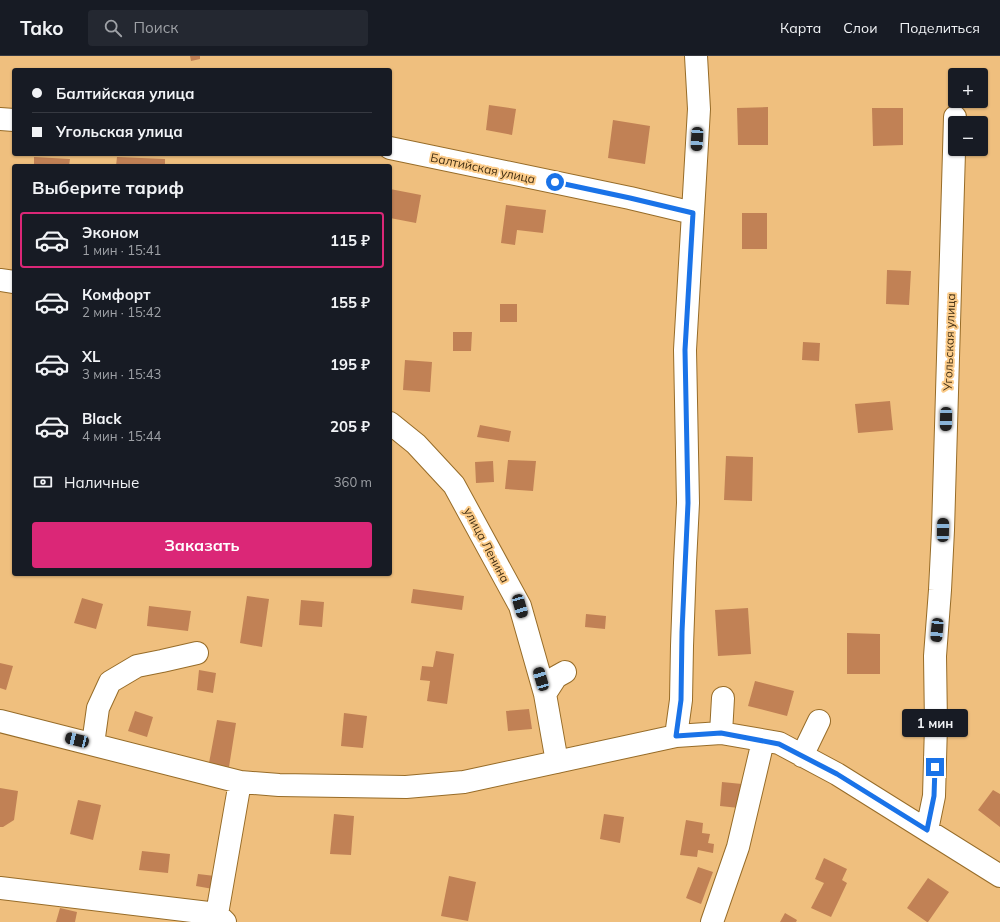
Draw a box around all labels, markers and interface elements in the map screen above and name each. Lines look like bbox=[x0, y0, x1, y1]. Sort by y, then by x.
search box bbox=[88, 10, 368, 46]
text: Tako bbox=[20, 16, 64, 40]
icon: search bbox=[102, 17, 124, 39]
text: Поиск bbox=[134, 18, 178, 37]
text: Карта bbox=[780, 19, 821, 37]
text: Слои bbox=[843, 19, 878, 37]
text: Поделиться bbox=[900, 19, 980, 37]
map controls bbox=[948, 68, 988, 156]
button: + bbox=[948, 68, 988, 108]
text: Балтийская улица bbox=[56, 84, 194, 103]
button: − bbox=[948, 116, 988, 156]
text: Угольская улица bbox=[56, 122, 183, 141]
car bbox=[690, 127, 704, 151]
street label: Балтийская улица bbox=[429, 150, 537, 186]
route start bbox=[546, 173, 564, 191]
text: Выберите тариф bbox=[32, 176, 184, 199]
icon: car bbox=[34, 222, 70, 258]
text: Эконом bbox=[82, 223, 139, 242]
text: 115 ₽ bbox=[330, 231, 370, 250]
text: 1 мин · 15:41 bbox=[82, 242, 161, 258]
icon: car bbox=[34, 284, 70, 320]
text: Комфорт bbox=[82, 285, 151, 304]
text: 155 ₽ bbox=[330, 293, 370, 312]
street label: Угольская улица bbox=[940, 293, 958, 392]
text: 2 мин · 15:42 bbox=[82, 304, 161, 320]
icon: car bbox=[34, 346, 70, 382]
text: XL bbox=[82, 347, 100, 366]
text: 195 ₽ bbox=[330, 355, 370, 374]
text: 3 мин · 15:43 bbox=[82, 366, 161, 382]
car bbox=[940, 407, 952, 431]
icon: car bbox=[34, 408, 70, 444]
text: Black bbox=[82, 409, 121, 428]
text: 205 ₽ bbox=[330, 417, 370, 436]
text: 4 мин · 15:44 bbox=[82, 428, 161, 444]
icon: cash bbox=[32, 471, 54, 493]
text: Наличные bbox=[64, 473, 139, 492]
text: 360 m bbox=[334, 474, 372, 490]
street label: улица Ленина bbox=[461, 505, 513, 585]
car bbox=[937, 518, 949, 542]
button: Заказать bbox=[32, 522, 372, 568]
car bbox=[511, 593, 529, 619]
car bbox=[930, 618, 944, 642]
car bbox=[532, 666, 550, 692]
callout: 1 мин bbox=[902, 709, 968, 737]
text: 1 мин bbox=[917, 715, 953, 731]
car bbox=[64, 731, 90, 749]
route end bbox=[926, 758, 944, 776]

